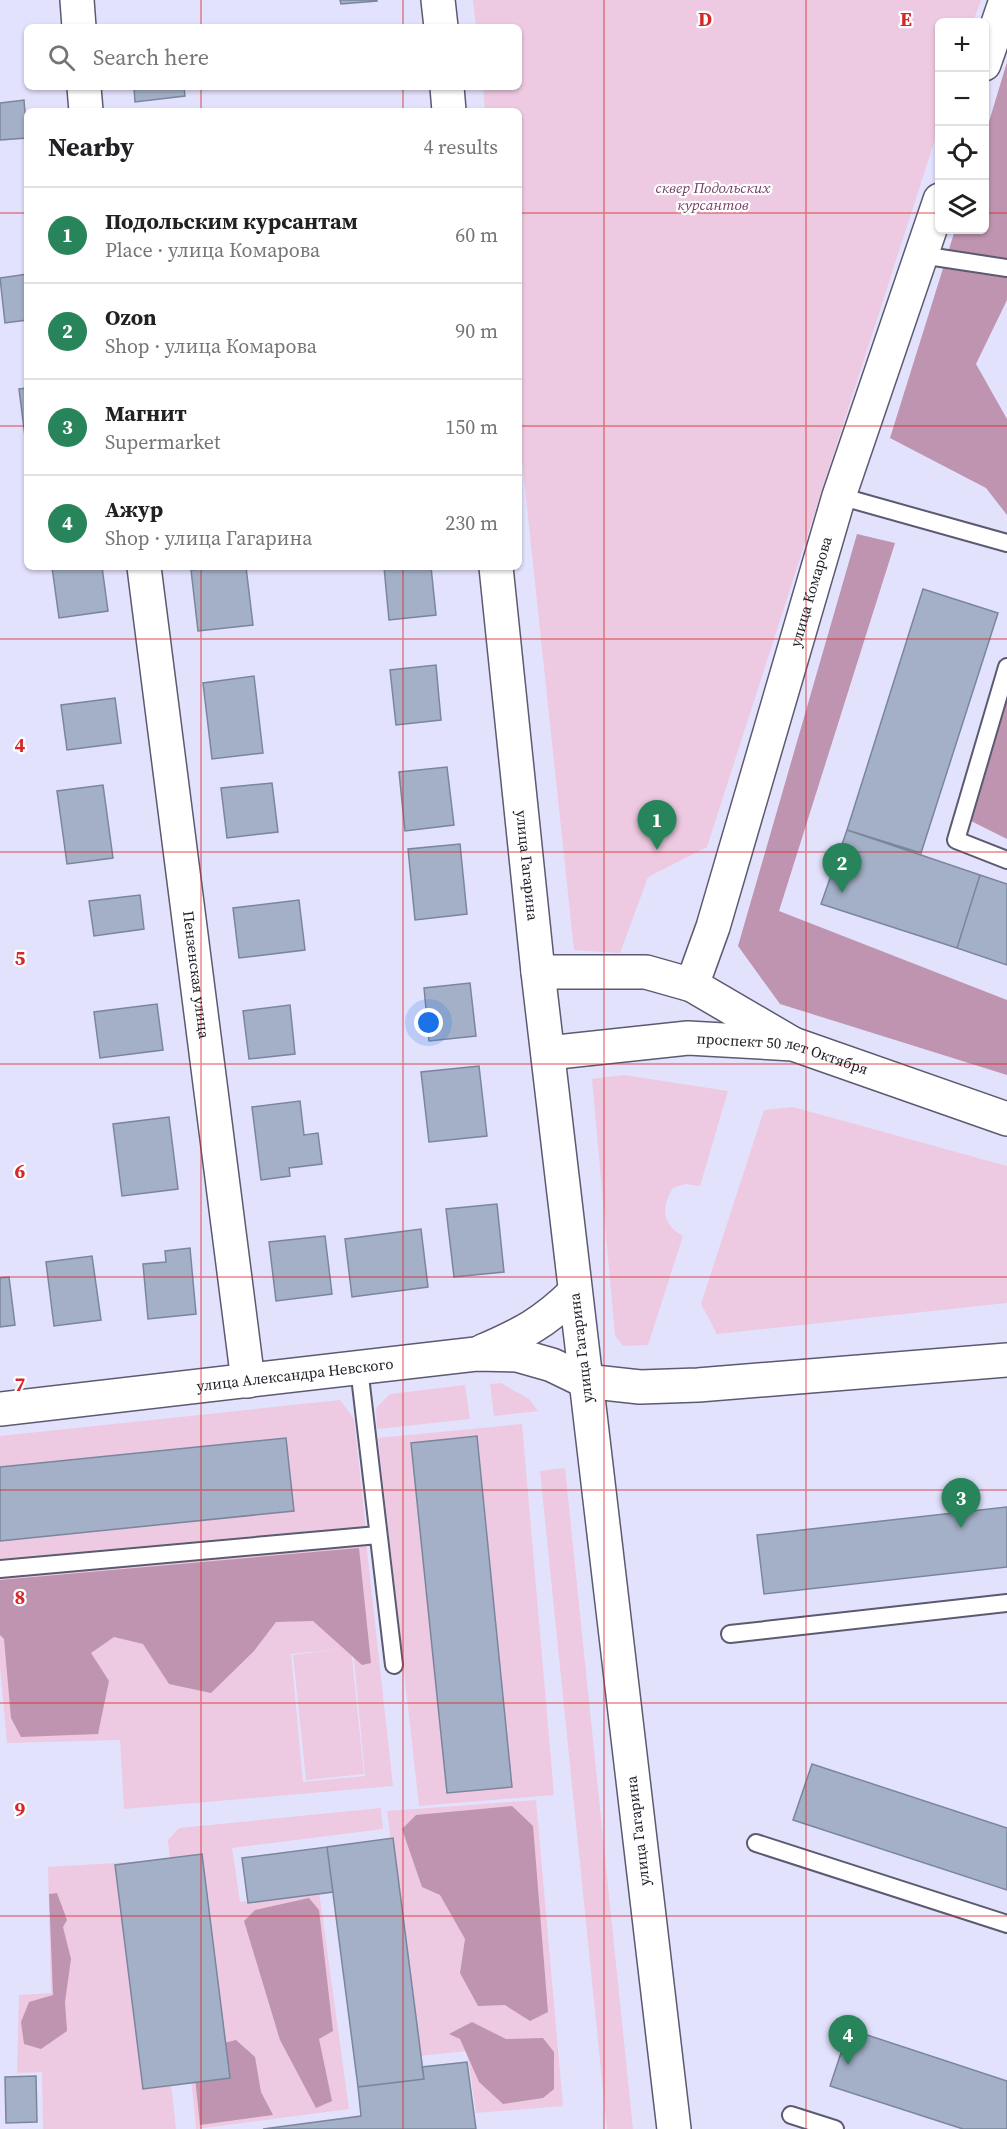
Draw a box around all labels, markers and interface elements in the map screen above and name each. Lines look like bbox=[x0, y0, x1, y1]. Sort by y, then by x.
text: D bbox=[698, 5, 712, 33]
text: E bbox=[900, 5, 912, 33]
map controls bbox=[935, 18, 989, 234]
button: + bbox=[935, 18, 989, 72]
search box bbox=[24, 24, 522, 90]
icon: search bbox=[45, 41, 78, 74]
text: Search here bbox=[93, 42, 209, 72]
button: − bbox=[935, 72, 989, 126]
button: locate bbox=[935, 126, 989, 180]
text: Nearby bbox=[48, 129, 134, 165]
text: 4 results bbox=[423, 133, 498, 161]
park label: сквер Подольских курсантов bbox=[656, 177, 772, 215]
button: layers bbox=[935, 180, 989, 234]
text: Подольским курсантам bbox=[105, 206, 358, 236]
text: 1 bbox=[62, 221, 73, 249]
text: 60 m bbox=[455, 221, 498, 249]
text: Place · улица Комарова bbox=[105, 236, 320, 264]
text: Ozon bbox=[105, 302, 157, 332]
text: 2 bbox=[62, 317, 73, 345]
text: 90 m bbox=[455, 317, 498, 345]
text: Shop · улица Комарова bbox=[105, 332, 317, 360]
text: Магнит bbox=[105, 398, 187, 428]
text: 3 bbox=[62, 413, 73, 441]
text: 150 m bbox=[445, 413, 498, 441]
text: Supermarket bbox=[105, 428, 220, 456]
text: Ажур bbox=[105, 494, 163, 524]
text: 4 bbox=[62, 509, 73, 537]
text: 230 m bbox=[445, 509, 498, 537]
text: Shop · улица Гагарина bbox=[105, 524, 312, 552]
street label: улица Комарова bbox=[784, 533, 837, 649]
text: 4 bbox=[15, 731, 26, 759]
pin: 1 bbox=[638, 800, 676, 850]
street label: улица Гагарина bbox=[511, 809, 544, 922]
pin: 2 bbox=[822, 844, 862, 893]
street label: Пензенская улица bbox=[178, 909, 215, 1040]
text: 5 bbox=[15, 944, 26, 972]
your location bbox=[414, 1008, 443, 1037]
street label: проспект 50 лет Октября bbox=[696, 1028, 871, 1079]
text: 6 bbox=[15, 1157, 26, 1185]
street label: улица Гагарина bbox=[563, 1292, 598, 1404]
street label: улица Александра Невского bbox=[195, 1353, 394, 1396]
text: 7 bbox=[15, 1370, 26, 1398]
pin: 3 bbox=[942, 1478, 980, 1528]
text: 8 bbox=[15, 1583, 25, 1611]
street label: улица Гагарина bbox=[620, 1775, 655, 1887]
text: 9 bbox=[15, 1795, 26, 1823]
pin: 4 bbox=[828, 2016, 868, 2065]

